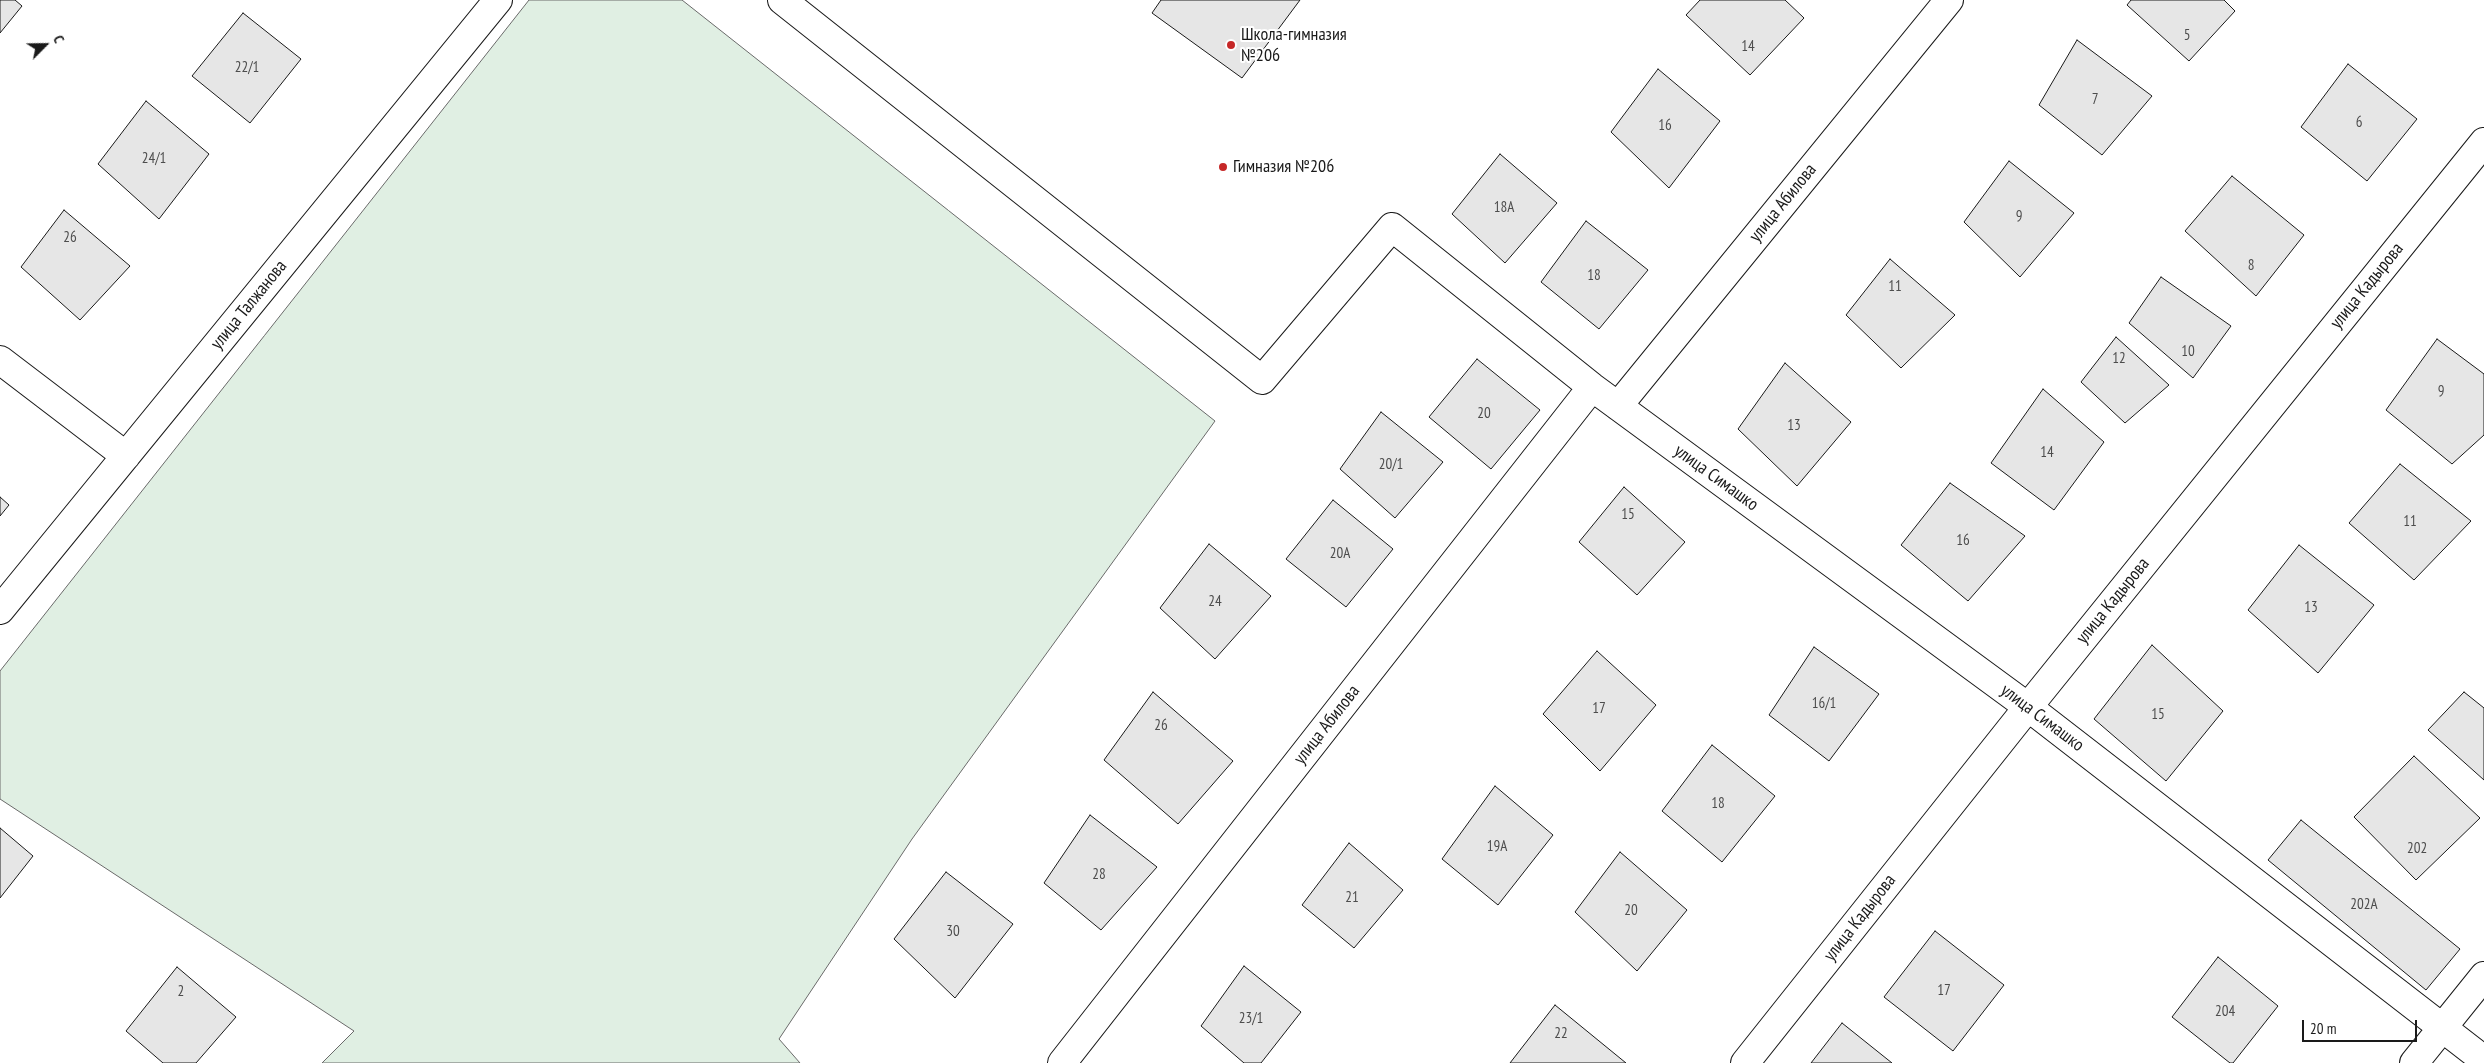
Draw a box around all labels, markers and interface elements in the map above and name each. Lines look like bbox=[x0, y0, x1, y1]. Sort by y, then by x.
north arrow bbox=[20, 20, 70, 70]
place label: Школа-гимназия №206 bbox=[1241, 24, 1347, 66]
house number: 5 bbox=[2184, 27, 2190, 45]
text: С bbox=[49, 33, 68, 46]
house number: 14 bbox=[1741, 38, 1755, 56]
marker: Школа-гимназия №206 bbox=[1225, 39, 1237, 51]
house number: 22/1 bbox=[235, 59, 259, 77]
house number: 7 bbox=[2092, 91, 2098, 109]
house number: 6 bbox=[2356, 114, 2362, 132]
house number: 16 bbox=[1658, 117, 1672, 135]
house number: 24/1 bbox=[142, 150, 166, 168]
place label: Гимназия №206 bbox=[1233, 156, 1334, 178]
street label: улица Абилова bbox=[1745, 159, 1821, 247]
marker: Гимназия №206 bbox=[1217, 161, 1229, 173]
house number: 18А bbox=[1494, 199, 1514, 217]
house number: 9 bbox=[2016, 208, 2022, 226]
house number: 26 bbox=[63, 229, 77, 247]
street label: улица Кадырова bbox=[2326, 239, 2408, 333]
street label: улица Талжанова bbox=[206, 256, 292, 354]
house number: 8 bbox=[2248, 257, 2254, 275]
house number: 18 bbox=[1587, 267, 1601, 285]
house number: 11 bbox=[1888, 278, 1902, 296]
house number: 10 bbox=[2181, 343, 2195, 361]
house number: 12 bbox=[2112, 350, 2126, 368]
house number: 9 bbox=[2438, 383, 2444, 401]
house number: 20 bbox=[1477, 405, 1491, 423]
house number: 13 bbox=[1787, 417, 1801, 435]
street label: улица Симашко bbox=[1670, 440, 1762, 516]
house number: 14 bbox=[2040, 444, 2054, 462]
house number: 20/1 bbox=[1379, 456, 1403, 474]
house number: 15 bbox=[1621, 506, 1635, 524]
house number: 11 bbox=[2403, 513, 2417, 531]
house number: 16 bbox=[1956, 532, 1970, 550]
house number: 20А bbox=[1330, 545, 1350, 563]
street label: улица Кадырова bbox=[2072, 554, 2154, 648]
house number: 24 bbox=[1208, 593, 1222, 611]
house number: 13 bbox=[2304, 599, 2318, 617]
street label: улица Симашко bbox=[1996, 680, 2088, 756]
street label: улица Абилова bbox=[1289, 681, 1365, 769]
house number: 16/1 bbox=[1812, 695, 1836, 713]
house number: 17 bbox=[1592, 700, 1606, 718]
house number: 15 bbox=[2151, 706, 2165, 724]
house number: 26 bbox=[1154, 717, 1168, 735]
house number: 18 bbox=[1711, 795, 1725, 813]
house number: 19А bbox=[1487, 838, 1507, 856]
house number: 202 bbox=[2407, 840, 2427, 858]
house number: 28 bbox=[1092, 866, 1106, 884]
street label: улица Кадырова bbox=[1819, 870, 1901, 966]
house number: 21 bbox=[1345, 889, 1359, 907]
house number: 202А bbox=[2350, 896, 2378, 914]
house number: 20 bbox=[1624, 902, 1638, 920]
house number: 30 bbox=[946, 923, 960, 941]
house number: 17 bbox=[1937, 982, 1951, 1000]
house number: 2 bbox=[178, 983, 184, 1001]
house number: 204 bbox=[2215, 1003, 2235, 1021]
house number: 23/1 bbox=[1239, 1010, 1263, 1028]
scale bar bbox=[2304, 1010, 2419, 1042]
text: 20 m bbox=[2310, 1019, 2336, 1038]
house number: 22 bbox=[1554, 1025, 1568, 1043]

